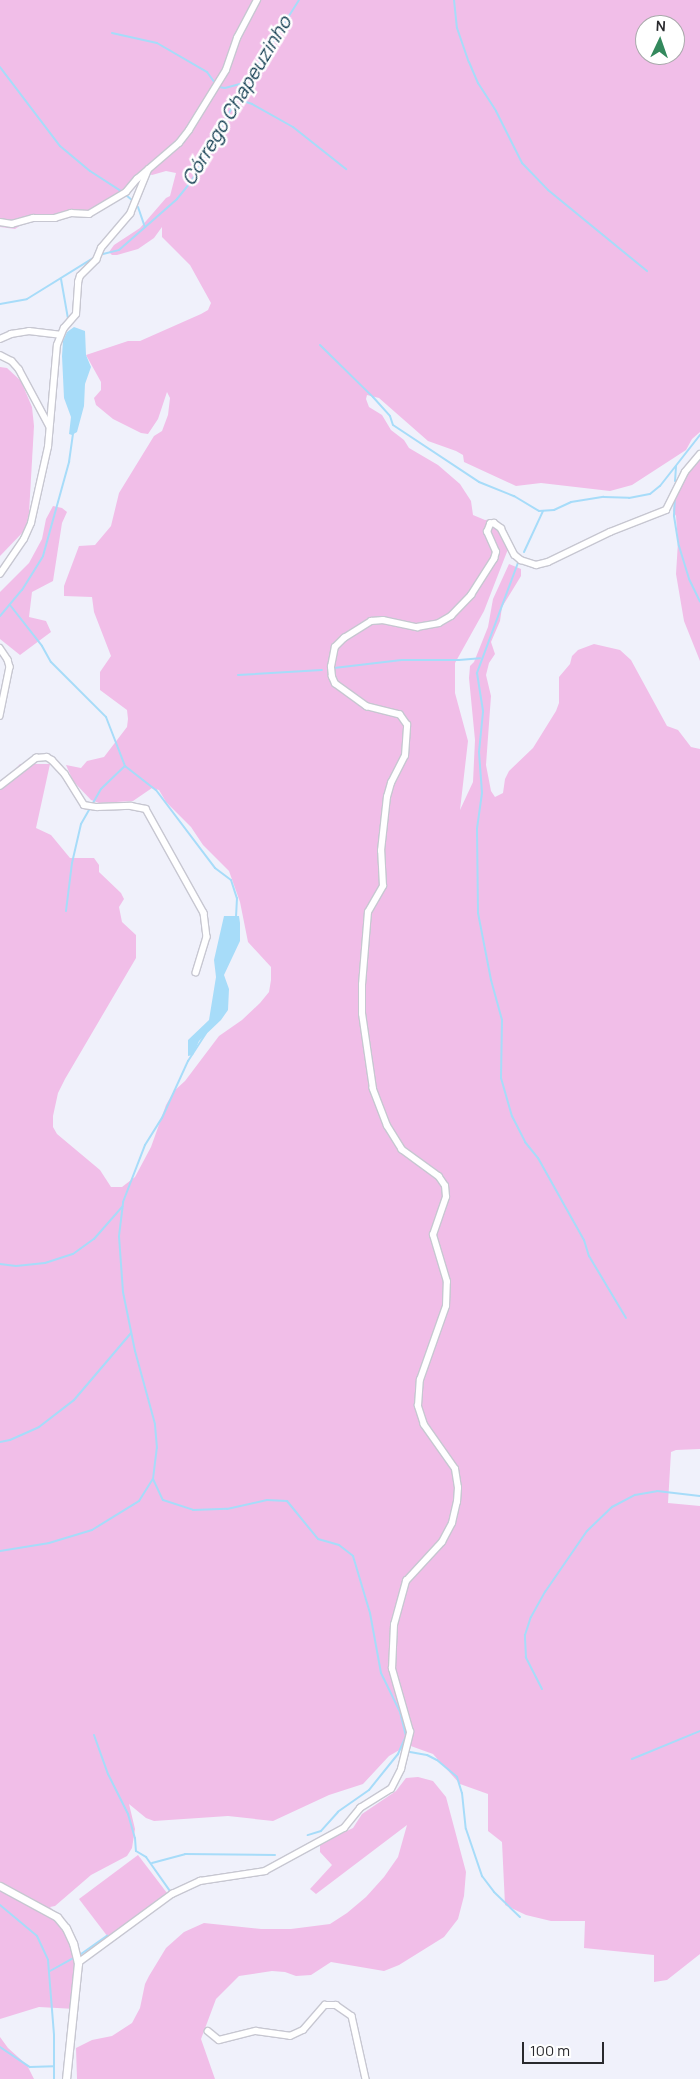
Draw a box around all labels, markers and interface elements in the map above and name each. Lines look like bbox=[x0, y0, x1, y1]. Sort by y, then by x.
water label: Córrego Chapeuzinho bbox=[177, 12, 297, 190]
north arrow bbox=[635, 15, 685, 65]
text: N bbox=[655, 16, 666, 35]
scale bar bbox=[525, 2032, 608, 2064]
text: 100 m bbox=[530, 2040, 570, 2061]

